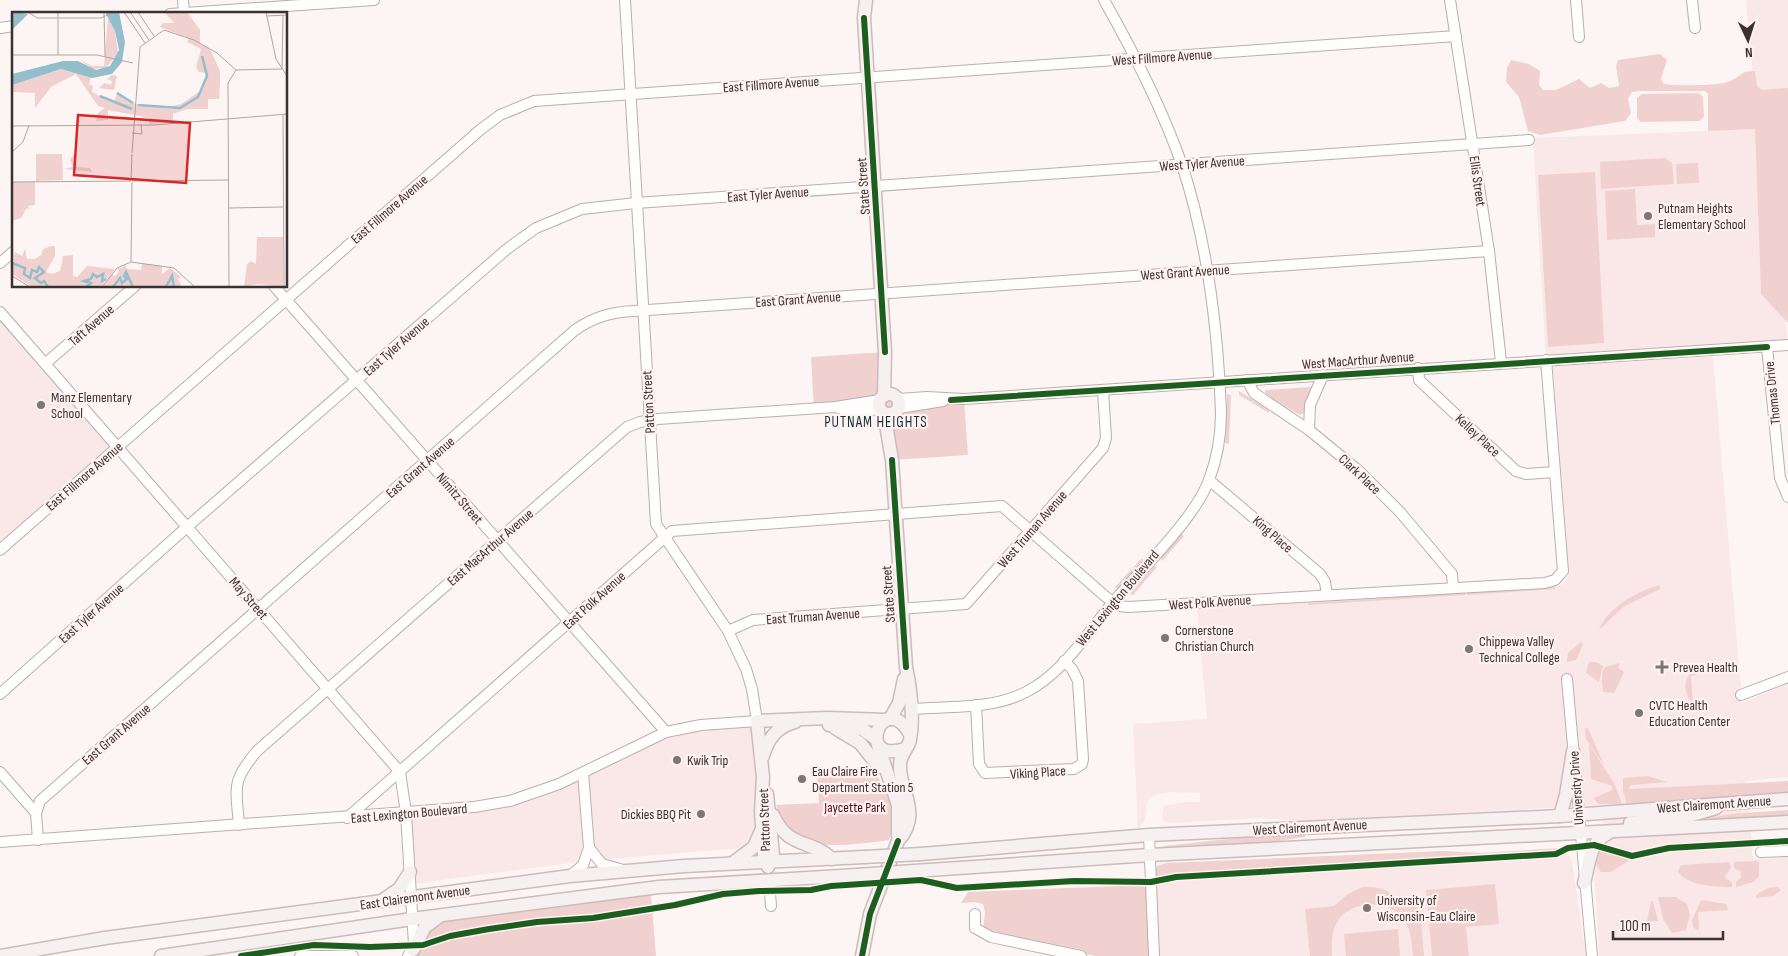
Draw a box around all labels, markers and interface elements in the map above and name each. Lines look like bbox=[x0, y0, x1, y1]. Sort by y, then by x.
inset map bbox=[12, 12, 288, 288]
north arrow bbox=[1723, 15, 1773, 65]
text: N bbox=[1745, 44, 1753, 61]
street label: West Fillmore Avenue bbox=[1112, 46, 1213, 69]
street label: East Fillmore Avenue bbox=[722, 73, 820, 96]
street label: West Tyler Avenue bbox=[1159, 152, 1245, 175]
street label: Ellis Street bbox=[1466, 155, 1489, 207]
street label: State Street bbox=[853, 157, 874, 215]
street label: East Fillmore Avenue bbox=[347, 171, 431, 247]
street label: East Tyler Avenue bbox=[727, 183, 809, 206]
place label: Putnam Heights Elementary School bbox=[1658, 200, 1746, 233]
marker: Putnam Heights Elementary School bbox=[1642, 210, 1654, 222]
street label: West Grant Avenue bbox=[1140, 261, 1230, 284]
street label: East Grant Avenue bbox=[755, 288, 841, 311]
street label: Taft Avenue bbox=[65, 301, 118, 350]
street label: East Tyler Avenue bbox=[360, 313, 433, 380]
street label: West MacArthur Avenue bbox=[1301, 348, 1415, 373]
street label: Thomas Drive bbox=[1761, 361, 1784, 425]
street label: Patton Street bbox=[638, 370, 659, 434]
place label: Manz Elementary School bbox=[51, 389, 132, 422]
marker: Manz Elementary School bbox=[35, 399, 47, 411]
street label: Kelley Place bbox=[1452, 410, 1504, 460]
district label: PUTNAM HEIGHTS bbox=[824, 413, 928, 432]
street label: East Grant Avenue bbox=[382, 433, 458, 502]
street label: East Fillmore Avenue bbox=[42, 438, 126, 514]
street label: Clark Place bbox=[1335, 451, 1384, 498]
street label: Nimitz Street bbox=[433, 469, 487, 527]
street label: West Truman Avenue bbox=[994, 487, 1071, 572]
street label: East MacArthur Avenue bbox=[444, 505, 537, 589]
street label: King Place bbox=[1249, 512, 1296, 556]
street label: West Lexington Boulevard bbox=[1072, 547, 1163, 650]
street label: State Street bbox=[878, 565, 899, 623]
street label: East Polk Avenue bbox=[559, 568, 629, 633]
street label: May Street bbox=[226, 574, 272, 623]
street label: East Tyler Avenue bbox=[55, 580, 127, 647]
street label: West Polk Avenue bbox=[1168, 591, 1252, 614]
street label: East Truman Avenue bbox=[766, 605, 860, 628]
place label: Cornerstone Christian Church bbox=[1175, 622, 1254, 655]
marker: Cornerstone Christian Church bbox=[1159, 632, 1171, 644]
place label: Chippewa Valley Technical College bbox=[1479, 633, 1560, 666]
marker: Chippewa Valley Technical College bbox=[1463, 643, 1475, 655]
place label: Prevea Health bbox=[1673, 659, 1738, 676]
marker: Prevea Health bbox=[1655, 660, 1669, 674]
place label: CVTC Health Education Center bbox=[1649, 697, 1730, 730]
street label: East Grant Avenue bbox=[78, 700, 154, 769]
marker: CVTC Health Education Center bbox=[1633, 707, 1645, 719]
street label: University Drive bbox=[1565, 750, 1588, 826]
place label: Kwik Trip bbox=[687, 752, 728, 769]
marker: Kwik Trip bbox=[671, 754, 683, 766]
street label: Viking Place bbox=[1010, 762, 1066, 783]
place label: Eau Claire Fire Department Station 5 bbox=[812, 763, 914, 796]
marker: Eau Claire Fire Department Station 5 bbox=[796, 773, 808, 785]
street label: Patton Street bbox=[755, 788, 774, 852]
street label: West Clairemont Avenue bbox=[1656, 792, 1772, 817]
park label: Jaycette Park bbox=[823, 799, 886, 816]
street label: East Lexington Boulevard bbox=[350, 800, 468, 827]
place label: Dickies BBQ Pit bbox=[621, 806, 691, 823]
marker: Dickies BBQ Pit bbox=[695, 808, 707, 820]
street label: West Clairemont Avenue bbox=[1252, 816, 1368, 839]
street label: East Clairemont Avenue bbox=[359, 881, 471, 914]
place label: University of Wisconsin-Eau Claire bbox=[1377, 892, 1476, 925]
marker: University of Wisconsin-Eau Claire bbox=[1361, 902, 1373, 914]
scale bar bbox=[1613, 908, 1723, 940]
text: 100 m bbox=[1620, 917, 1651, 936]

